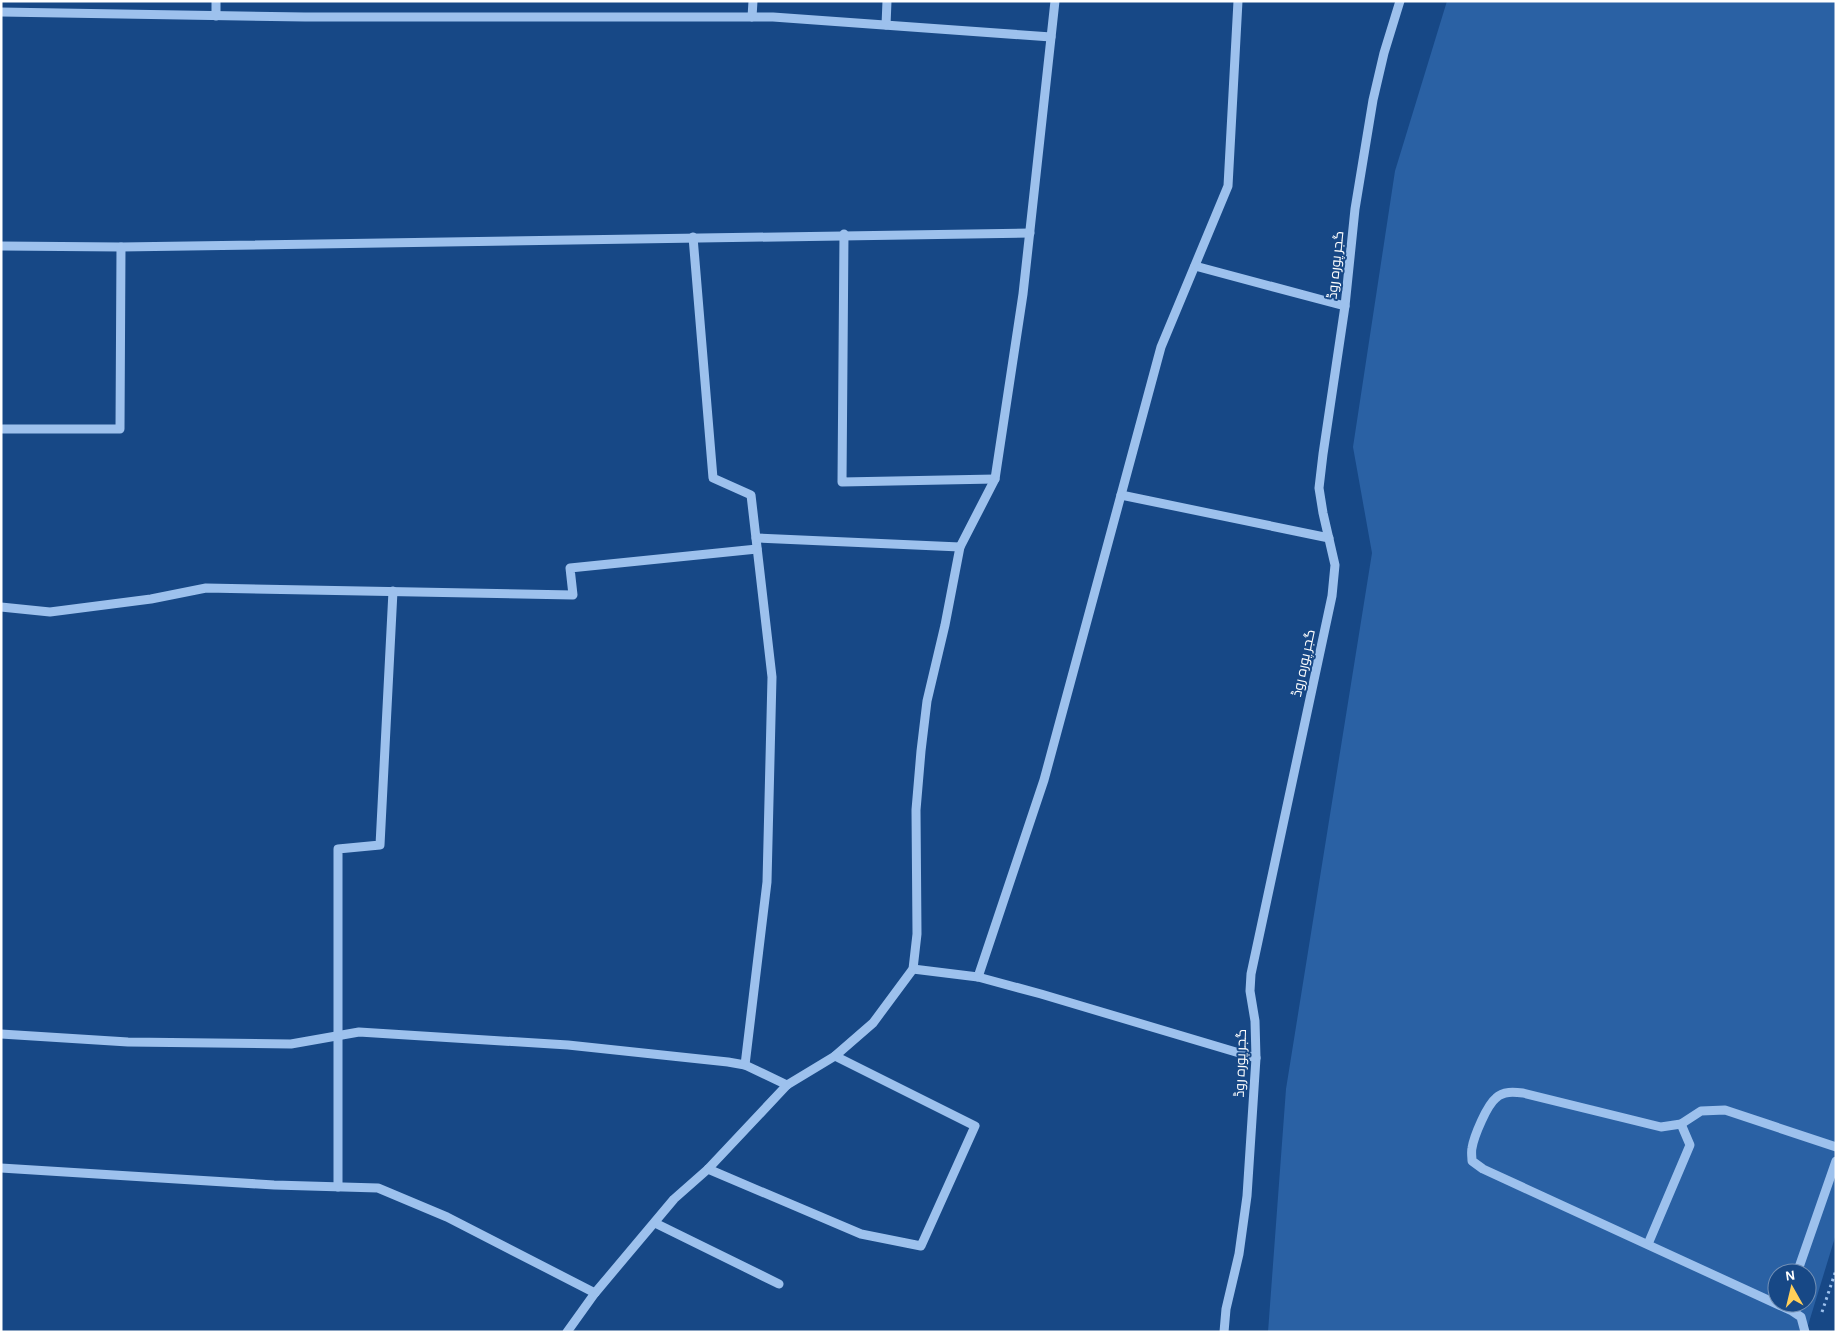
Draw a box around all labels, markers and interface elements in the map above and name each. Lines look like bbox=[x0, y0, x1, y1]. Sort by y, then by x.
street label: گجر پورہ روڈ bbox=[1325, 230, 1349, 300]
street label: گجر پورہ روڈ bbox=[1290, 628, 1320, 699]
street label: گجر پورہ روڈ bbox=[1233, 1029, 1251, 1098]
north arrow bbox=[1767, 1263, 1817, 1313]
text: N bbox=[1785, 1269, 1796, 1284]

